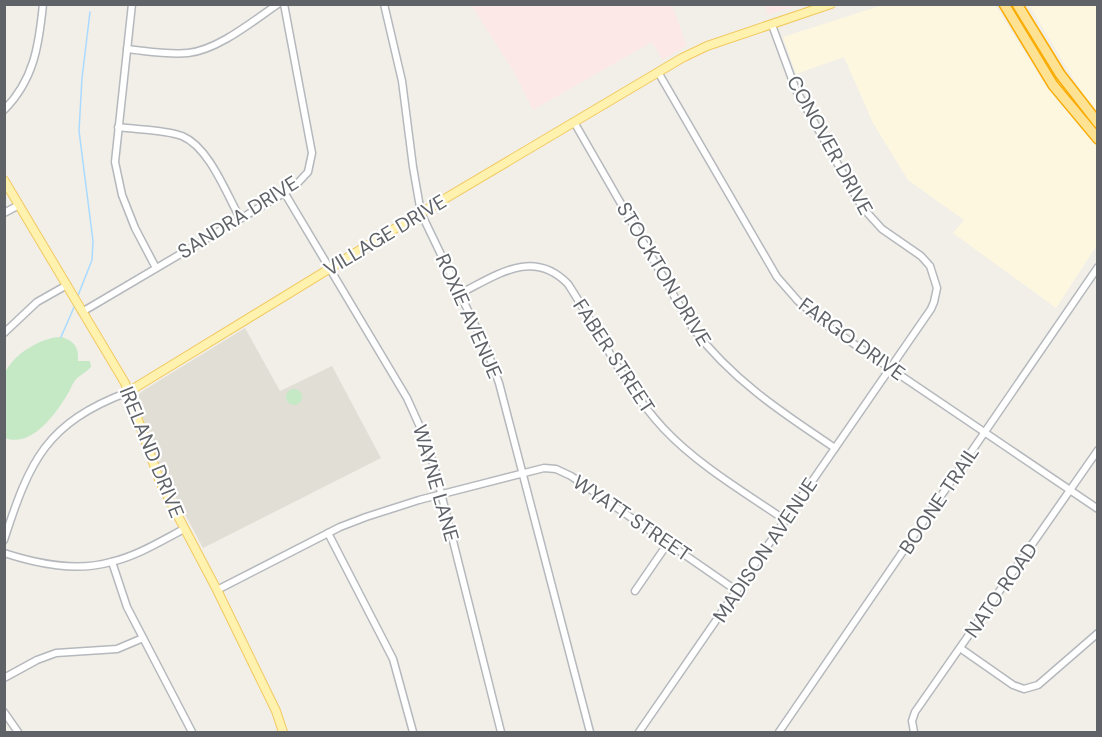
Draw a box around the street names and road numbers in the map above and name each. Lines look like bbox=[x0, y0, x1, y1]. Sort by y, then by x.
street label: CONOVER DRIVE bbox=[781, 71, 879, 219]
street label: SANDRA DRIVE bbox=[173, 169, 303, 265]
street label: VILLAGE DRIVE bbox=[319, 188, 451, 282]
street label: STOCKTON DRIVE bbox=[611, 197, 717, 351]
street label: ROXIE AVENUE bbox=[430, 249, 508, 383]
street label: FARGO DRIVE bbox=[794, 292, 910, 386]
street label: FABER STREET bbox=[567, 294, 661, 418]
street label: IRELAND DRIVE bbox=[114, 382, 190, 522]
street label: WAYNE LANE bbox=[407, 421, 465, 545]
street label: BOONE TRAIL bbox=[893, 441, 985, 559]
street label: WYATT STREET bbox=[568, 469, 696, 567]
street label: MADISON AVENUE bbox=[707, 473, 823, 627]
street label: NATO ROAD bbox=[959, 537, 1043, 643]

